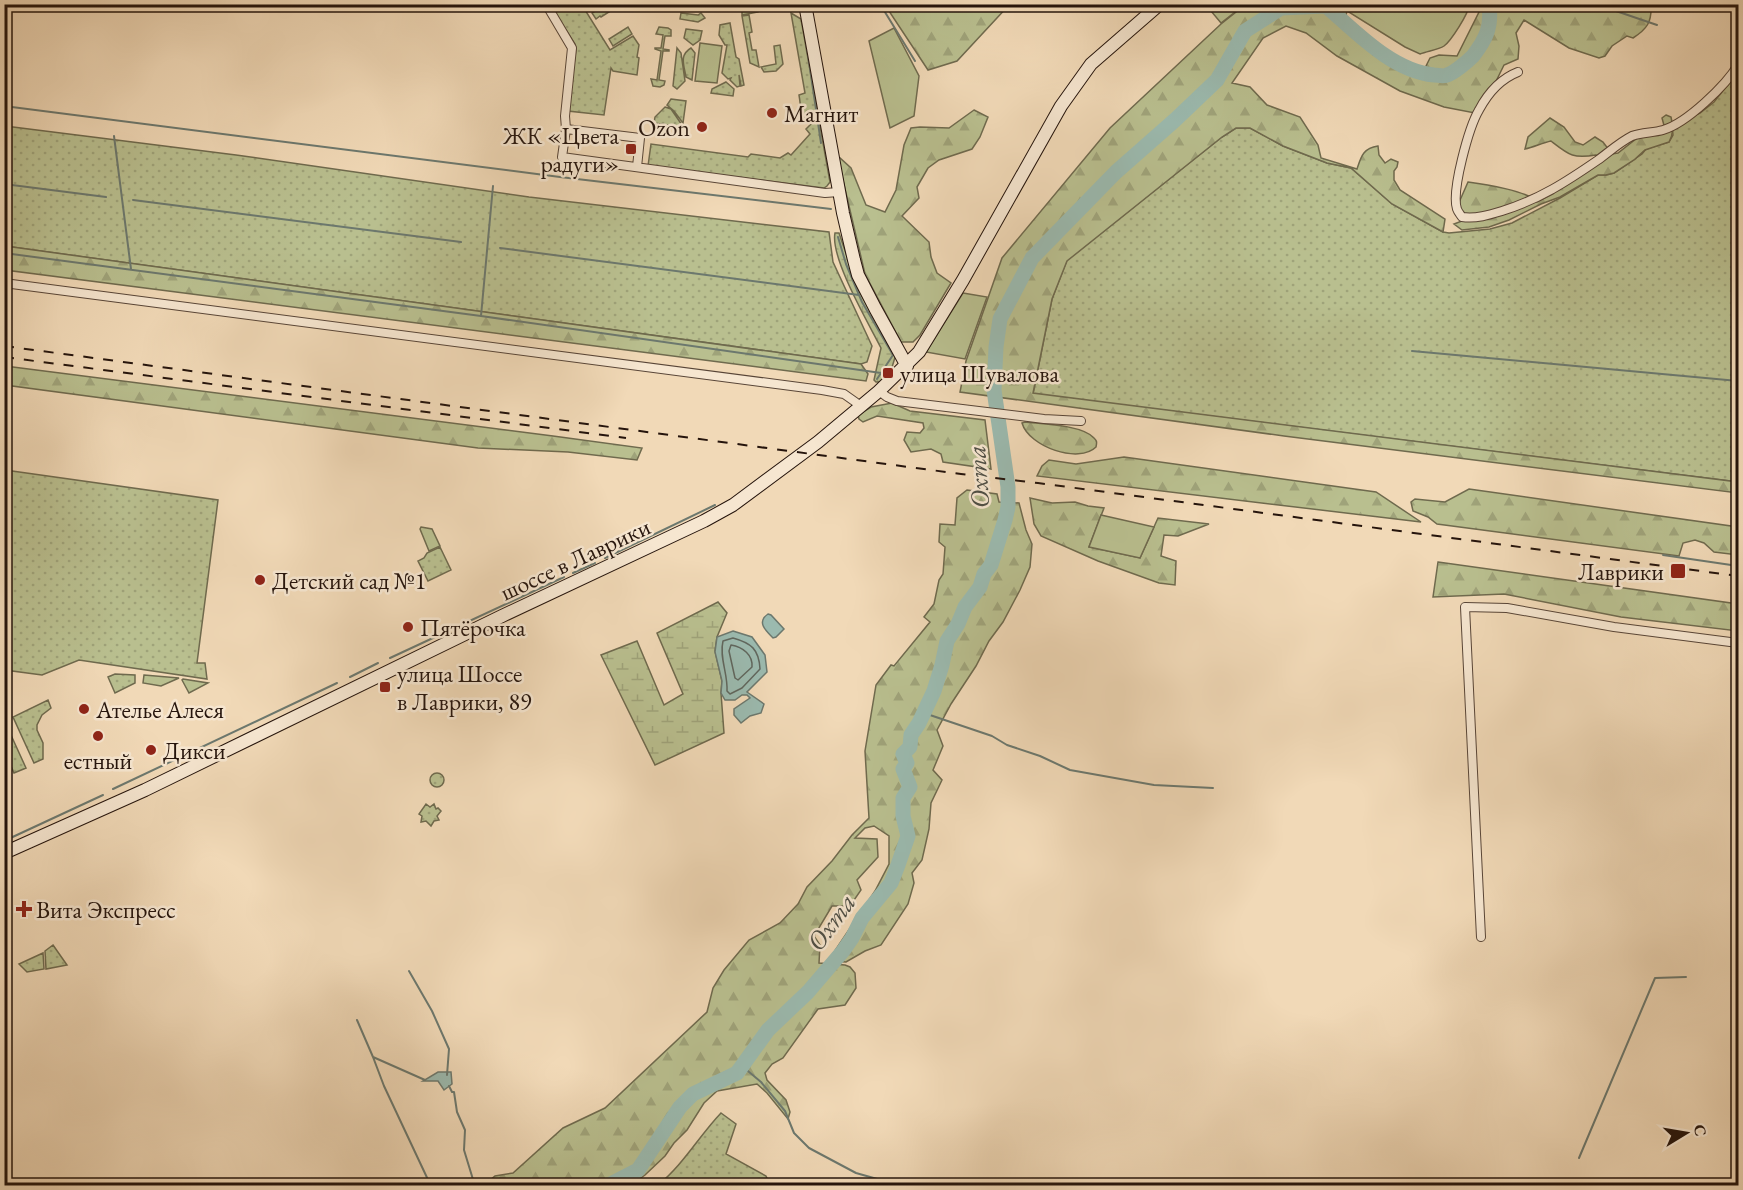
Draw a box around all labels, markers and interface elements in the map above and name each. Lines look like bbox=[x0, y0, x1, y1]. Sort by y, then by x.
place label: Магнит bbox=[784, 98, 858, 129]
marker: Магнит bbox=[765, 106, 779, 120]
place label: Ozon bbox=[638, 112, 690, 143]
place label: ЖК «Цвета радуги» bbox=[502, 120, 619, 179]
marker: Ozon bbox=[695, 120, 709, 134]
marker: ЖК «Цвета радуги» bbox=[624, 142, 638, 156]
place label: улица Шувалова bbox=[900, 358, 1060, 389]
marker: улица Шувалова bbox=[881, 366, 895, 380]
water label: Охта bbox=[959, 445, 997, 509]
street label: шоссе в Лаврики bbox=[495, 511, 655, 607]
place label: Лаврики bbox=[1578, 556, 1664, 587]
marker: Лаврики bbox=[1669, 562, 1687, 580]
place label: Детский сад №1 bbox=[272, 565, 426, 596]
marker: Детский сад №1 bbox=[253, 573, 267, 587]
place label: Пятёрочка bbox=[420, 612, 526, 643]
marker: Пятёрочка bbox=[401, 620, 415, 634]
place label: улица Шоссе в Лаврики, 89 bbox=[397, 658, 532, 717]
marker: улица Шоссе в Лаврики, 89 bbox=[378, 680, 392, 694]
place label: Ателье Алеся bbox=[95, 694, 224, 725]
marker: Ателье Алеся bbox=[77, 702, 91, 716]
marker: естный bbox=[91, 729, 105, 743]
place label: Дикси bbox=[163, 735, 226, 766]
marker: Дикси bbox=[144, 743, 158, 757]
place label: естный bbox=[64, 745, 133, 776]
water label: Охта bbox=[799, 887, 863, 957]
place label: Вита Экспресс bbox=[36, 894, 176, 925]
marker: Вита Экспресс bbox=[17, 902, 31, 916]
north arrow bbox=[1656, 1103, 1716, 1163]
text: С bbox=[1689, 1123, 1712, 1138]

